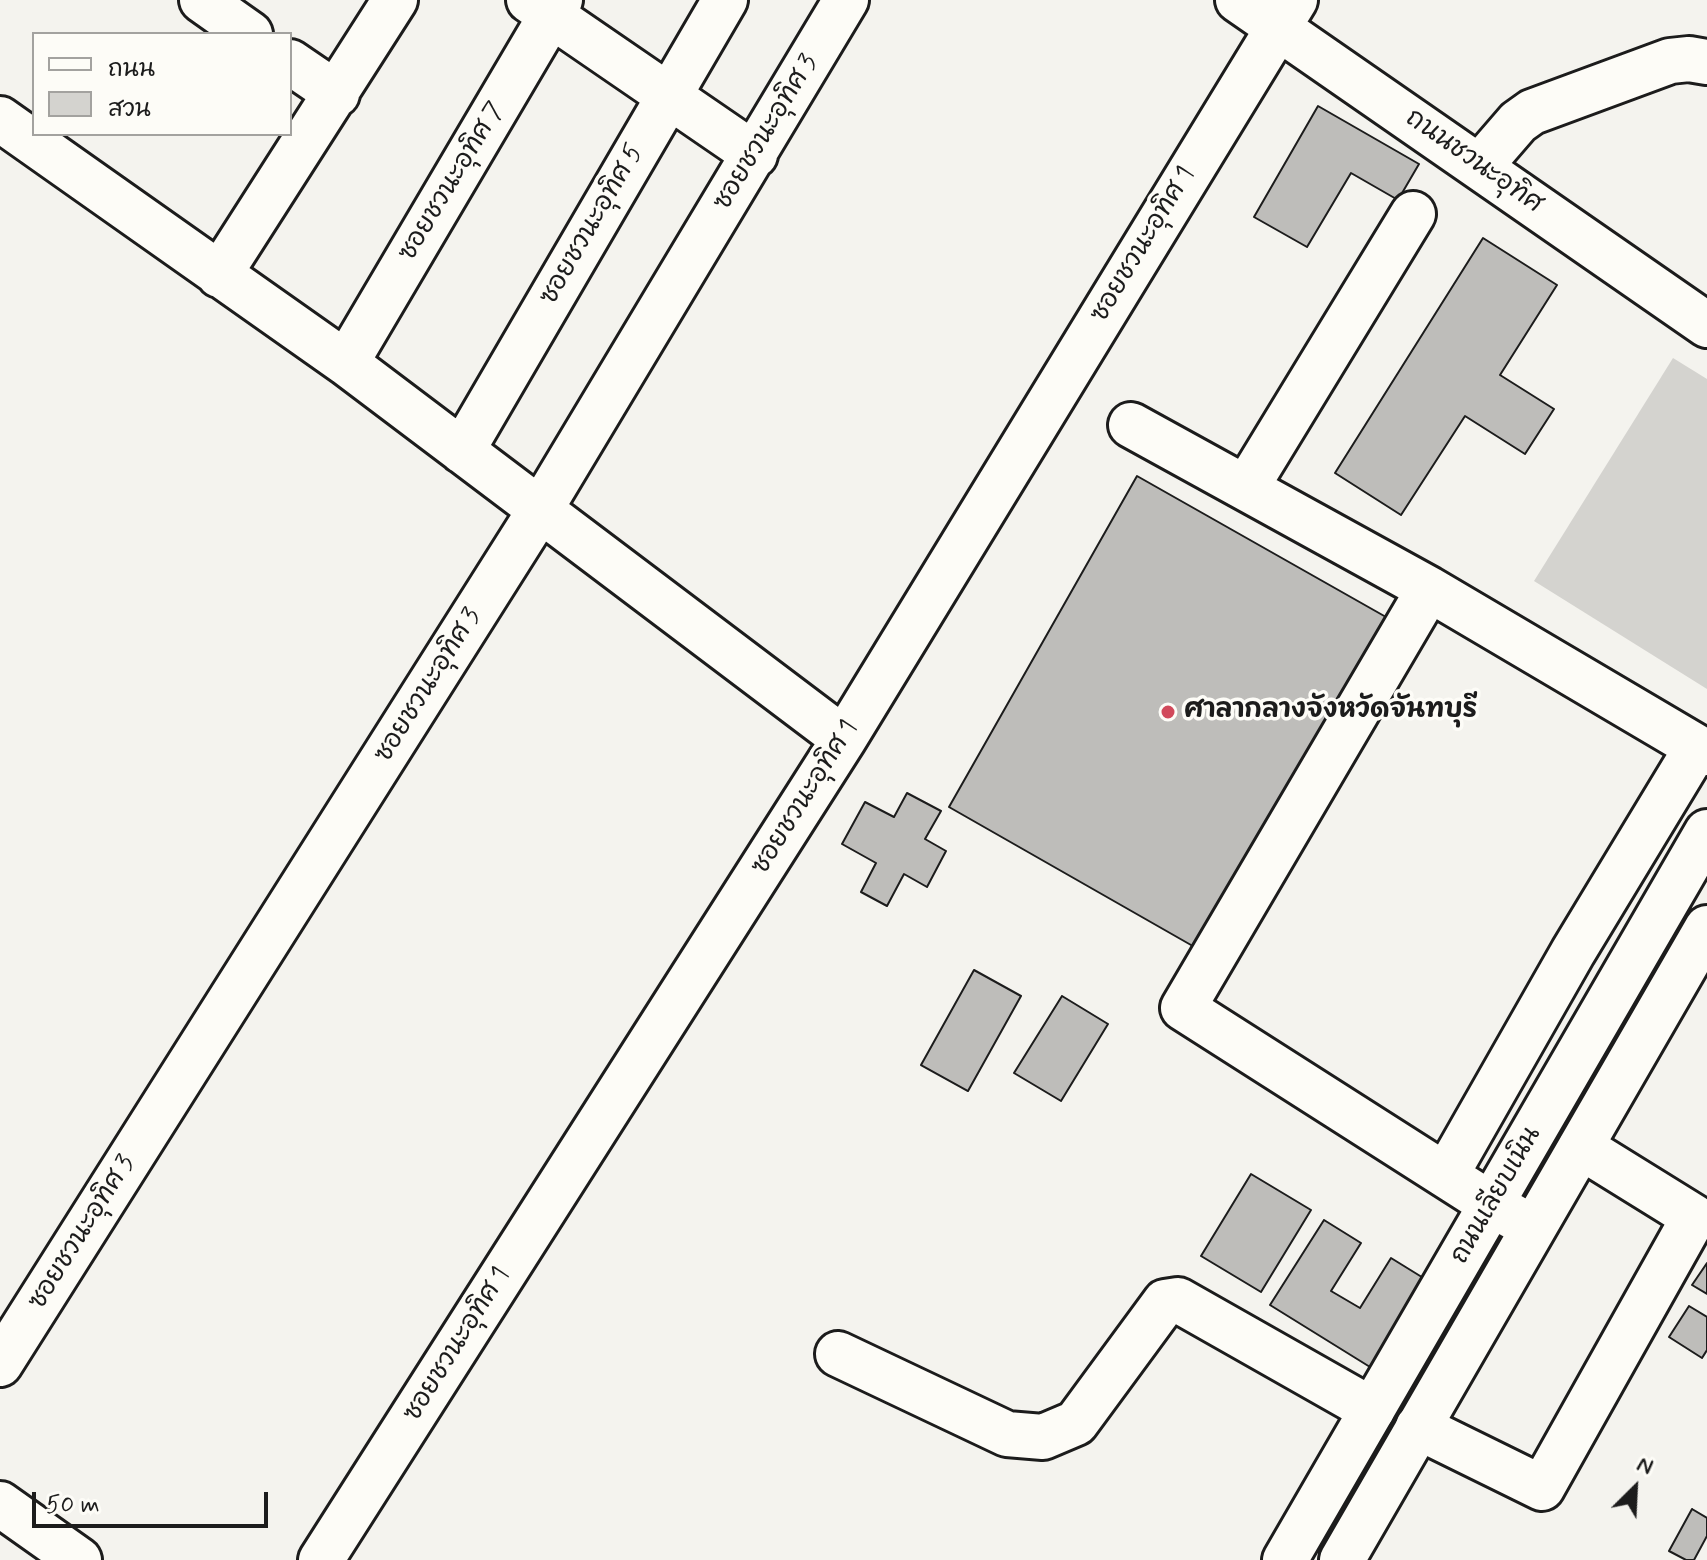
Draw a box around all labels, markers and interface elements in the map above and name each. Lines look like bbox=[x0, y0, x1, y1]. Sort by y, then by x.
legend bbox=[32, 32, 292, 136]
street label: ซอยชวนะอุทิศ 3 bbox=[708, 49, 826, 217]
text: ถนน bbox=[108, 54, 155, 85]
text: สวน bbox=[108, 94, 151, 125]
street label: ซอยชวนะอุทิศ 7 bbox=[393, 97, 513, 267]
street label: ถนนชวนะอุทิศ bbox=[1399, 103, 1547, 221]
street label: ซอยชวนะอุทิศ 5 bbox=[534, 139, 652, 311]
street label: ซอยชวนะอุทิศ 1 bbox=[1085, 162, 1203, 328]
street label: ซอยชวนะอุทิศ 3 bbox=[369, 603, 489, 769]
place label: ศาลากลางจังหวัดจันทบุรี bbox=[1184, 696, 1477, 728]
marker: ศาลากลางจังหวัดจันทบุรี bbox=[1159, 703, 1177, 721]
street label: ซอยชวนะอุทิศ 1 bbox=[746, 715, 866, 881]
street label: ถนนเลียบเนิน bbox=[1445, 1122, 1549, 1270]
street label: ซอยชวนะอุทิศ 3 bbox=[23, 1150, 143, 1316]
street label: ซอยชวนะอุทิศ 1 bbox=[398, 1262, 518, 1428]
north arrow bbox=[1595, 1448, 1675, 1528]
text: N bbox=[1632, 1450, 1657, 1482]
scale bar bbox=[36, 1476, 272, 1526]
text: 50 m bbox=[46, 1490, 100, 1521]

